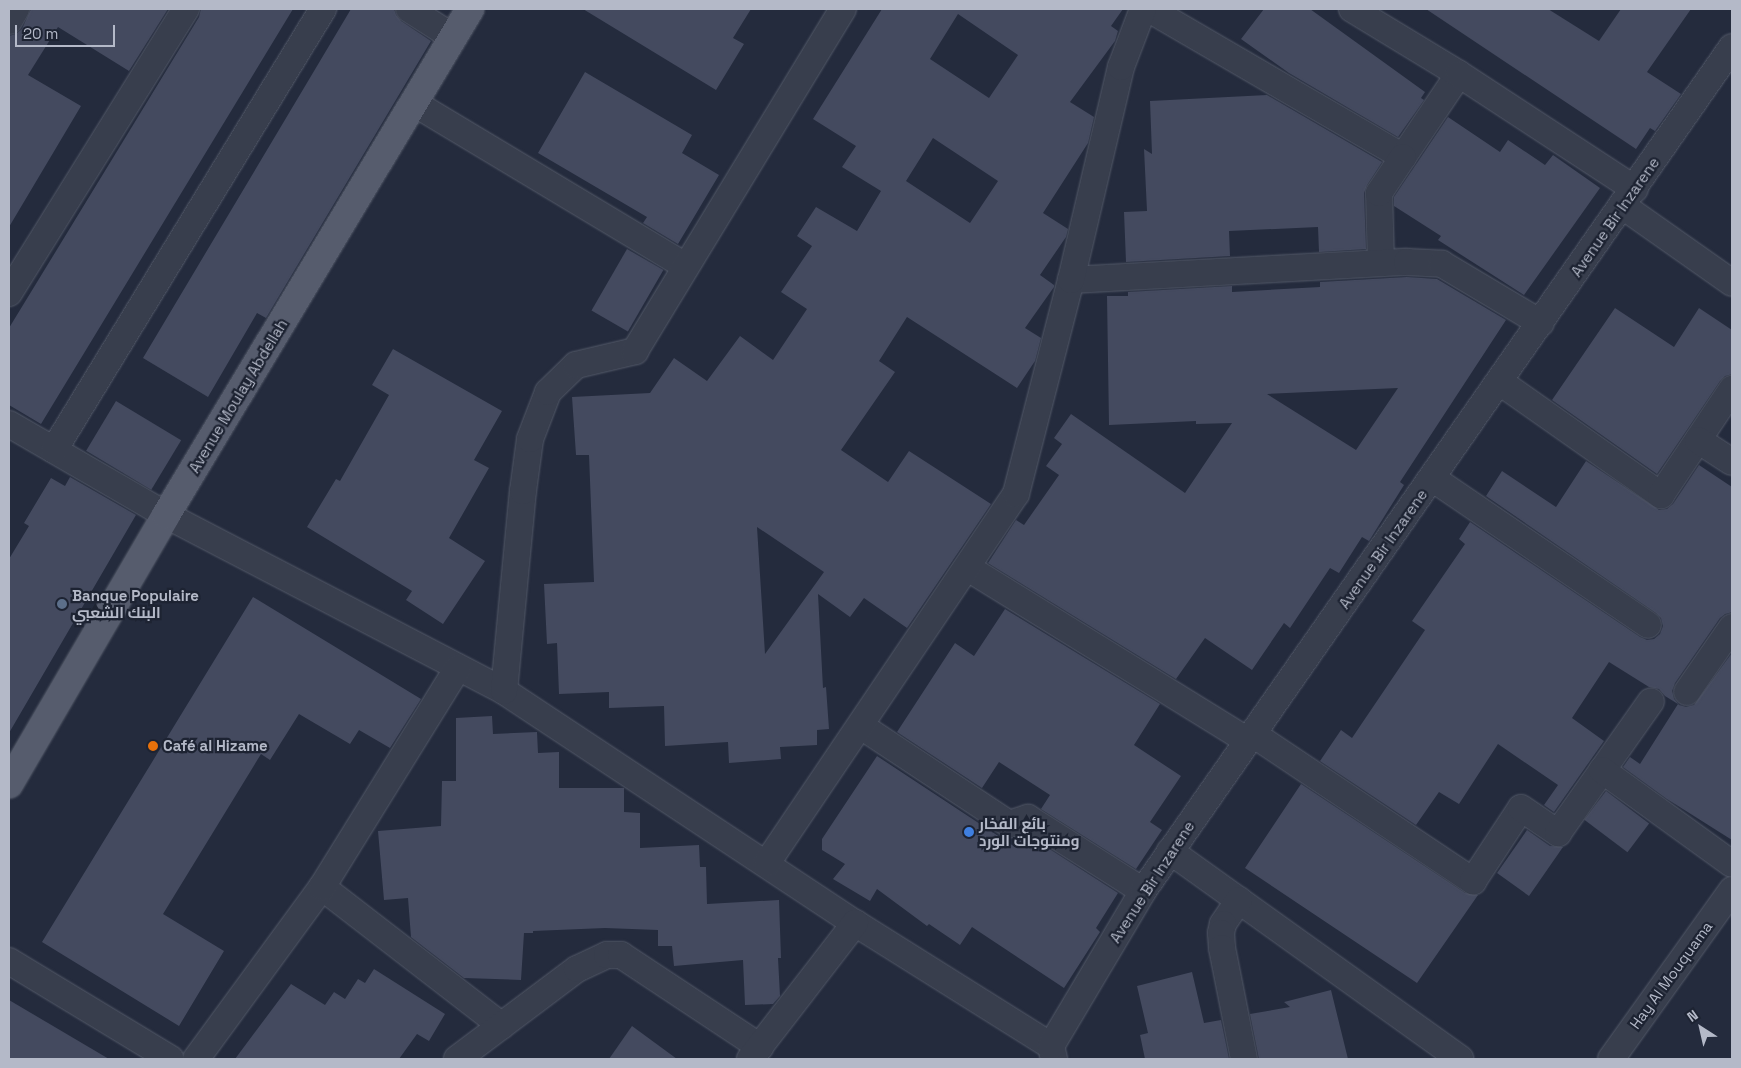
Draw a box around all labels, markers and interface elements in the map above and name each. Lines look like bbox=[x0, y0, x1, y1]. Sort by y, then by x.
scale bar bbox=[18, 15, 118, 47]
text: 20 m bbox=[23, 24, 58, 43]
street label: Avenue Bir Inzarene bbox=[1567, 154, 1663, 280]
street label: Avenue Moulay Abdellah bbox=[185, 316, 291, 476]
street label: Avenue Bir Inzarene bbox=[1335, 486, 1431, 612]
place label: Banque Populaire البنك الشعبي bbox=[72, 586, 199, 621]
marker: Banque Populaire البنك الشعبي bbox=[56, 598, 68, 610]
place label: Café al Hizame bbox=[163, 737, 268, 755]
marker: Café al Hizame bbox=[147, 740, 159, 752]
place label: بائع الفخار ومنتوجات الورد bbox=[979, 814, 1079, 849]
street label: Avenue Bir Inzarene bbox=[1106, 818, 1198, 946]
marker: بائع الفخار ومنتوجات الورد bbox=[963, 826, 975, 838]
street label: Hay Al Mouquama bbox=[1626, 918, 1716, 1032]
north arrow bbox=[1676, 1003, 1726, 1053]
text: N bbox=[1683, 1006, 1701, 1026]

